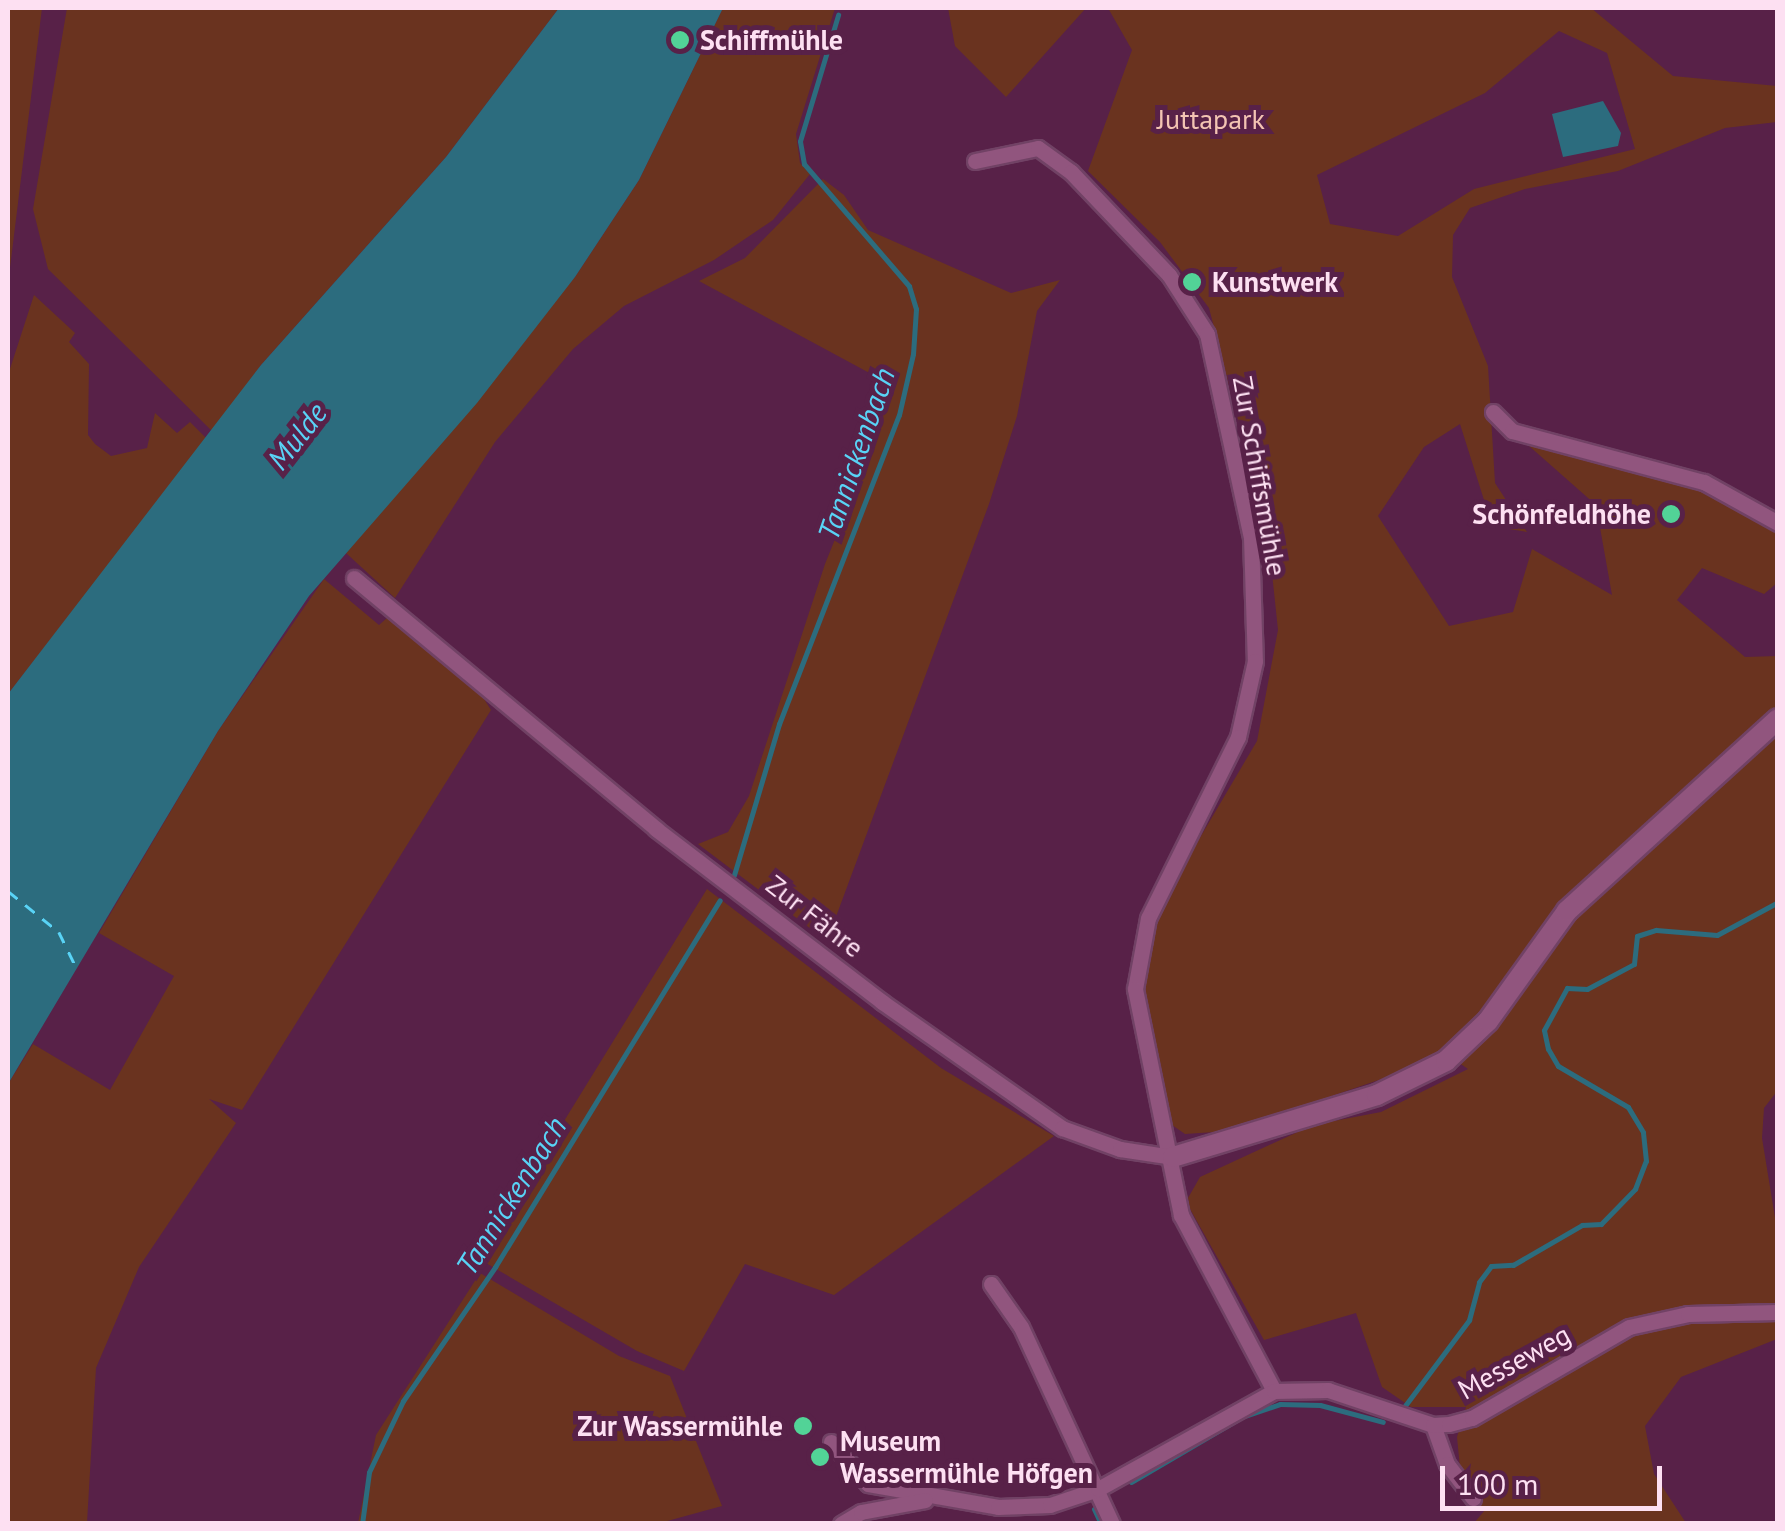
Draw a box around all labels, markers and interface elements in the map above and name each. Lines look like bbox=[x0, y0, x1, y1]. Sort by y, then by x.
place label: Schiffmühle bbox=[700, 23, 843, 57]
marker: Schiffmühle bbox=[669, 29, 691, 51]
park label: Juttapark bbox=[1157, 102, 1265, 136]
place label: Kunstwerk bbox=[1212, 265, 1338, 299]
marker: Kunstwerk bbox=[1181, 271, 1203, 293]
water label: Tannickenbach bbox=[810, 363, 902, 545]
street label: Zur Schiffsmühle bbox=[1226, 373, 1294, 579]
water label: Mulde bbox=[260, 395, 334, 477]
place label: Schönfeldhöhe bbox=[1472, 497, 1651, 531]
marker: Schönfeldhöhe bbox=[1660, 503, 1682, 525]
street label: Zur Fähre bbox=[760, 868, 870, 964]
water label: Tannickenbach bbox=[448, 1110, 574, 1282]
street label: Messeweg bbox=[1452, 1317, 1576, 1407]
place label: Zur Wassermühle bbox=[577, 1409, 783, 1443]
marker: Zur Wassermühle bbox=[792, 1415, 814, 1437]
place label: Museum Wassermühle Höfgen bbox=[840, 1424, 1093, 1490]
marker: Museum Wassermühle Höfgen bbox=[809, 1446, 831, 1468]
scale bar bbox=[1445, 1446, 1668, 1508]
text: 100 m bbox=[1457, 1464, 1538, 1503]

